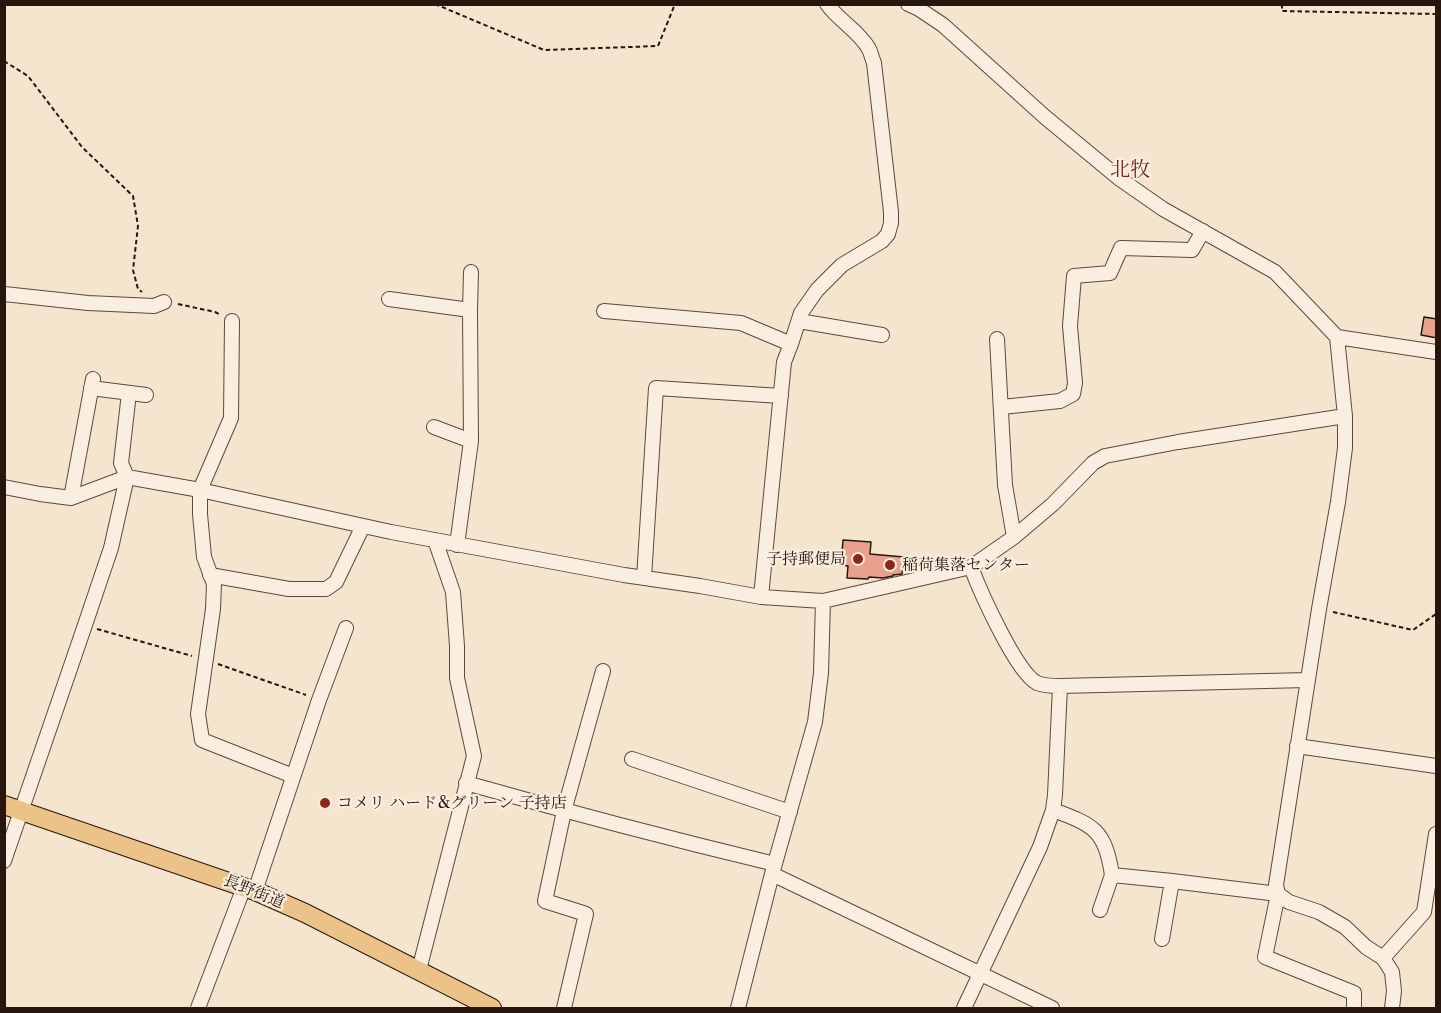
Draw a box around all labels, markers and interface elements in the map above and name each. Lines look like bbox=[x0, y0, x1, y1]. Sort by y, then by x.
district label: 北牧 bbox=[1110, 158, 1150, 182]
place label: 子持郵便局 bbox=[766, 549, 846, 569]
marker: 子持郵便局 bbox=[851, 552, 865, 566]
place label: 稲荷集落センター bbox=[902, 555, 1030, 575]
marker: 稲荷集落センター bbox=[883, 558, 897, 572]
place label: コメリ ハード&グリーン 子持店 bbox=[337, 793, 566, 813]
marker: コメリ ハード&グリーン 子持店 bbox=[318, 796, 332, 810]
street label: 長野街道 bbox=[221, 871, 287, 913]

